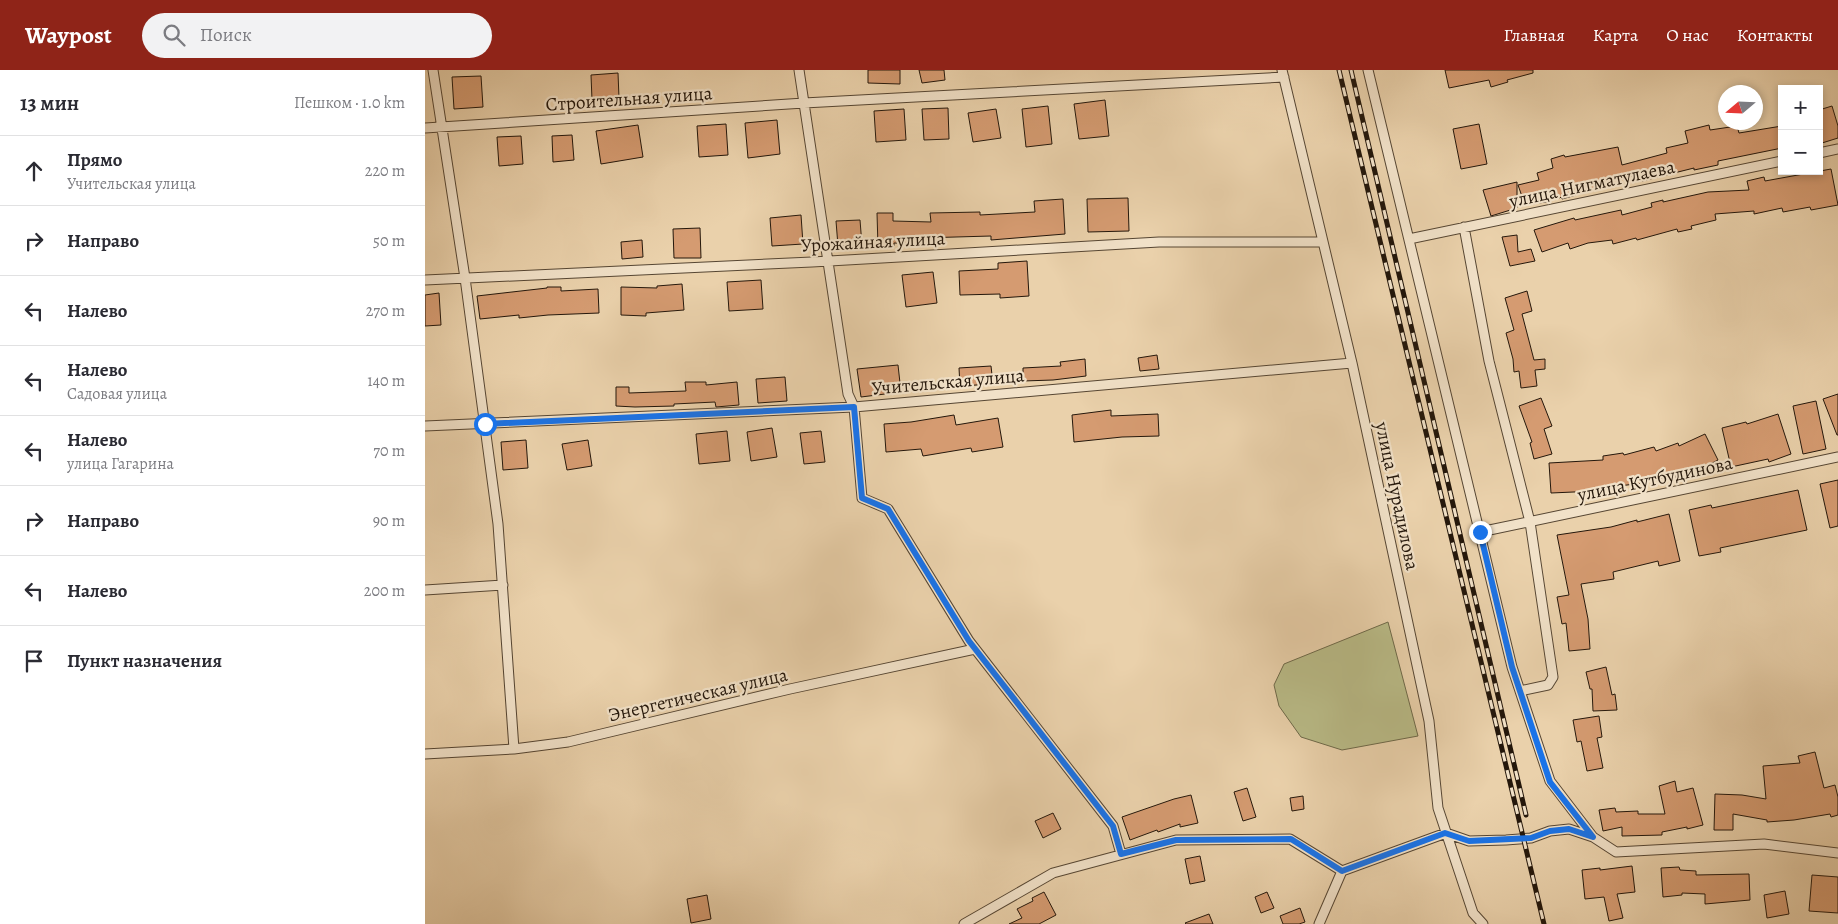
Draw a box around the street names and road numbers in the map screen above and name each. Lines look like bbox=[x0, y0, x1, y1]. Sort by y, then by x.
street label: Строительная улица bbox=[545, 80, 714, 118]
street label: улица Нигматулаева bbox=[1506, 154, 1677, 214]
street label: Урожайная улица bbox=[800, 225, 946, 259]
street label: Учительская улица bbox=[871, 362, 1026, 402]
street label: улица Нурадилова bbox=[1368, 419, 1425, 573]
street label: улица Кутбудинова bbox=[1574, 450, 1735, 508]
street label: Энергетическая улица bbox=[606, 662, 790, 728]

